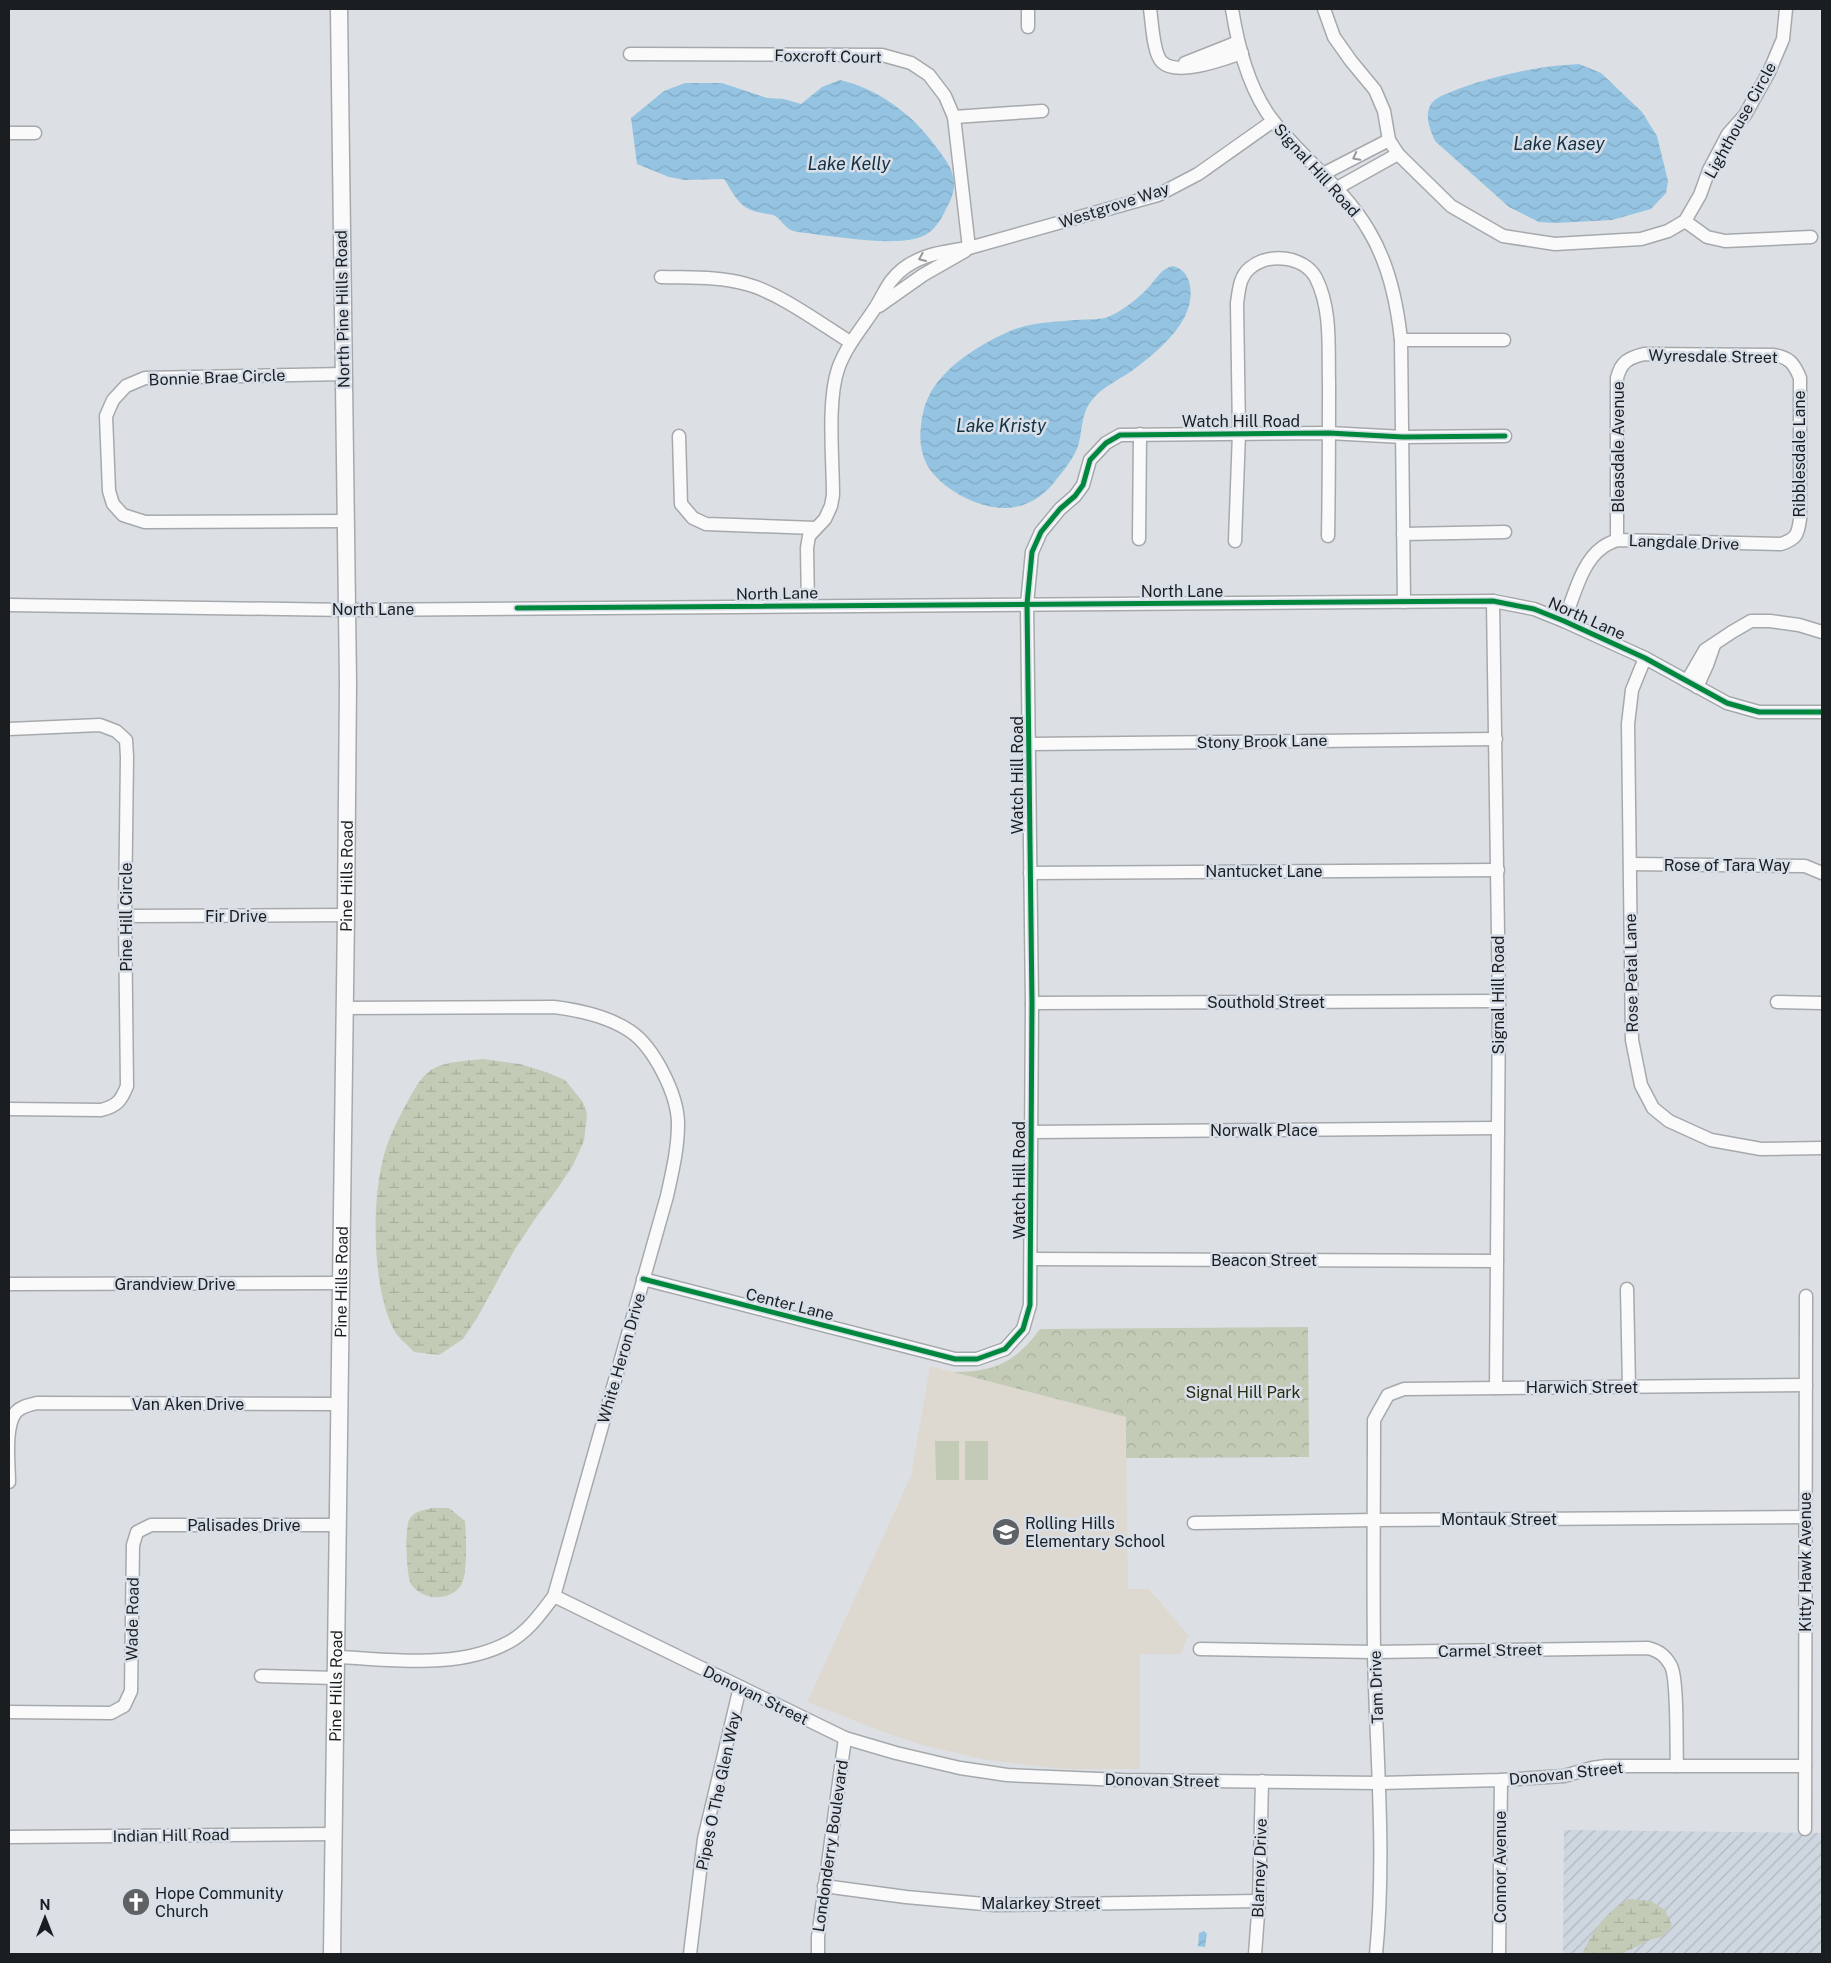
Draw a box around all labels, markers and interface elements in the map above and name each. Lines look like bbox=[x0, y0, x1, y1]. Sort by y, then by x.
street label: Foxcroft Court bbox=[774, 46, 882, 67]
street label: Lighthouse Circle bbox=[1701, 59, 1780, 182]
street label: Signal Hill Road bbox=[1270, 120, 1363, 221]
water label: Lake Kasey bbox=[1513, 133, 1606, 154]
one-way arrow bbox=[1352, 151, 1361, 161]
water label: Lake Kelly bbox=[807, 153, 891, 174]
street label: Westgrove Way bbox=[1057, 179, 1172, 232]
street label: North Pine Hills Road bbox=[332, 230, 353, 388]
one-way arrow bbox=[918, 252, 927, 263]
street label: Wyresdale Street bbox=[1648, 346, 1778, 367]
street label: Bonnie Brae Circle bbox=[148, 366, 286, 389]
street label: Bleasdale Avenue bbox=[1609, 381, 1628, 513]
street label: Ribblesdale Lane bbox=[1790, 390, 1809, 518]
street label: Watch Hill Road bbox=[1182, 412, 1300, 431]
water label: Lake Kristy bbox=[956, 415, 1047, 436]
street label: Langdale Drive bbox=[1628, 531, 1740, 554]
street label: North Lane bbox=[1141, 582, 1223, 601]
street label: North Lane bbox=[736, 583, 818, 604]
street label: North Lane bbox=[1545, 593, 1628, 644]
street label: North Lane bbox=[332, 600, 414, 619]
street label: Watch Hill Road bbox=[1008, 716, 1027, 834]
street label: Stony Brook Lane bbox=[1196, 731, 1328, 752]
street label: Pine Hills Road bbox=[337, 820, 357, 932]
street label: Rose of Tara Way bbox=[1664, 856, 1791, 875]
street label: Pine Hill Circle bbox=[117, 862, 136, 972]
street label: Nantucket Lane bbox=[1205, 862, 1323, 881]
street label: Fir Drive bbox=[205, 907, 267, 926]
street label: Rose Petal Lane bbox=[1621, 913, 1642, 1033]
street label: Signal Hill Road bbox=[1489, 936, 1508, 1054]
street label: Southold Street bbox=[1207, 993, 1325, 1012]
street label: Watch Hill Road bbox=[1010, 1121, 1029, 1239]
street label: Norwalk Place bbox=[1210, 1121, 1318, 1140]
street label: Pine Hills Road bbox=[331, 1226, 352, 1338]
street label: Beacon Street bbox=[1211, 1251, 1317, 1270]
street label: Grandview Drive bbox=[115, 1275, 235, 1294]
street label: Center Lane bbox=[744, 1284, 836, 1325]
street label: White Heron Drive bbox=[594, 1291, 649, 1426]
street label: Harwich Street bbox=[1526, 1378, 1638, 1397]
park label: Signal Hill Park bbox=[1185, 1383, 1301, 1402]
street label: Van Aken Drive bbox=[132, 1395, 244, 1414]
street label: Kitty Hawk Avenue bbox=[1796, 1492, 1815, 1632]
street label: Montauk Street bbox=[1441, 1510, 1557, 1529]
place label: Rolling Hills Elementary School bbox=[1025, 1514, 1166, 1551]
street label: Palisades Drive bbox=[187, 1516, 301, 1535]
school or university icon: Rolling Hills Elementary School bbox=[991, 1517, 1021, 1547]
street label: Wade Road bbox=[122, 1577, 143, 1661]
street label: Pine Hills Road bbox=[326, 1630, 346, 1742]
street label: Carmel Street bbox=[1438, 1640, 1542, 1661]
street label: Tam Drive bbox=[1366, 1650, 1387, 1724]
street label: Donovan Street bbox=[700, 1662, 812, 1729]
street label: Pipes O The Glen Way bbox=[692, 1710, 745, 1872]
street label: Donovan Street bbox=[1508, 1758, 1624, 1789]
street label: Londonderry Boulevard bbox=[809, 1759, 852, 1933]
street label: Donovan Street bbox=[1104, 1770, 1220, 1791]
street label: Connor Avenue bbox=[1491, 1811, 1510, 1923]
street label: Blarney Drive bbox=[1248, 1818, 1271, 1918]
street label: Indian Hill Road bbox=[112, 1825, 230, 1846]
place label: Hope Community Church bbox=[155, 1884, 284, 1921]
church icon: Hope Community Church bbox=[121, 1887, 151, 1917]
north arrow bbox=[20, 1893, 70, 1943]
street label: Malarkey Street bbox=[981, 1894, 1101, 1913]
text: N bbox=[40, 1897, 50, 1913]

